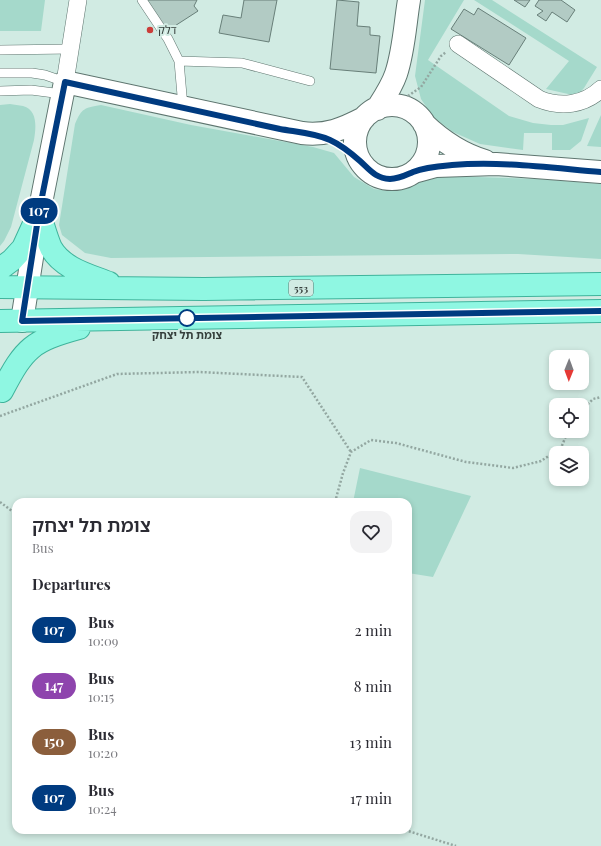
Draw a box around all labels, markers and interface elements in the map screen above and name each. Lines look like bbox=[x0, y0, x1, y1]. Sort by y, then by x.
place label: דלק bbox=[158, 22, 177, 37]
marker: דלק bbox=[145, 25, 155, 35]
line badge: 107 bbox=[16, 198, 62, 224]
text: 107 bbox=[29, 201, 49, 220]
road number: 553 bbox=[289, 280, 313, 296]
marker: צומת תל יצחק bbox=[178, 309, 196, 327]
place label: צומת תל יצחק bbox=[152, 327, 222, 342]
north arrow bbox=[549, 350, 589, 390]
map controls bbox=[549, 350, 589, 486]
button: locate bbox=[549, 398, 589, 438]
button: layers bbox=[549, 446, 589, 486]
text: צומת תל יצחק bbox=[32, 511, 151, 537]
button: heart bbox=[350, 511, 392, 553]
text: Bus bbox=[32, 539, 53, 556]
text: Departures bbox=[32, 574, 111, 594]
text: Bus bbox=[88, 612, 114, 632]
text: 107 bbox=[44, 620, 64, 639]
text: 2 min bbox=[354, 620, 392, 640]
text: 10:09 bbox=[88, 632, 119, 649]
text: Bus bbox=[88, 668, 114, 688]
text: 147 bbox=[45, 676, 63, 695]
text: 8 min bbox=[354, 676, 392, 696]
text: 10:15 bbox=[88, 688, 114, 705]
text: Bus bbox=[88, 724, 114, 744]
text: 150 bbox=[44, 732, 64, 751]
text: 13 min bbox=[350, 732, 392, 752]
text: 10:20 bbox=[88, 744, 118, 761]
text: Bus bbox=[88, 780, 114, 800]
text: 107 bbox=[44, 788, 64, 807]
text: 17 min bbox=[350, 788, 392, 808]
text: 10:24 bbox=[88, 800, 117, 817]

